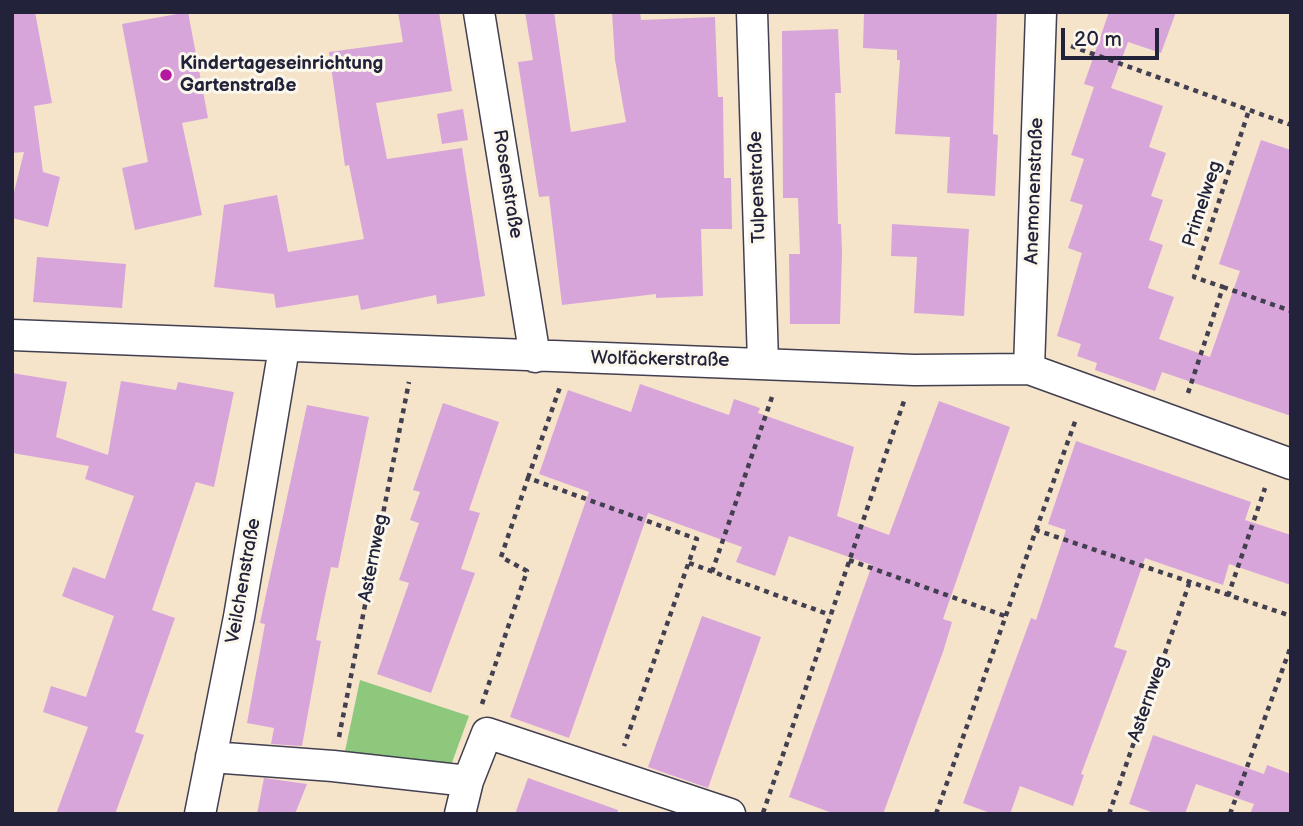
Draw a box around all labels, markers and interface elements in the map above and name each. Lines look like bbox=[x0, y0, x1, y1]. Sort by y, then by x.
scale bar bbox=[1065, 14, 1163, 58]
text: 20 m bbox=[1074, 27, 1122, 52]
place label: Kindertageseinrichtung Gartenstraße bbox=[180, 53, 383, 97]
marker: Kindertageseinrichtung Gartenstraße bbox=[158, 67, 174, 83]
street label: Anemonenstraße bbox=[1021, 117, 1049, 265]
street label: Rosenstraße bbox=[487, 128, 527, 240]
street label: Tulpenstraße bbox=[745, 131, 771, 243]
street label: Primelweg bbox=[1178, 158, 1228, 250]
street label: Wolfäckerstraße bbox=[590, 347, 730, 373]
street label: Asternweg bbox=[354, 512, 394, 604]
street label: Veilchenstraße bbox=[222, 516, 266, 646]
street label: Asternweg bbox=[1124, 653, 1174, 745]

